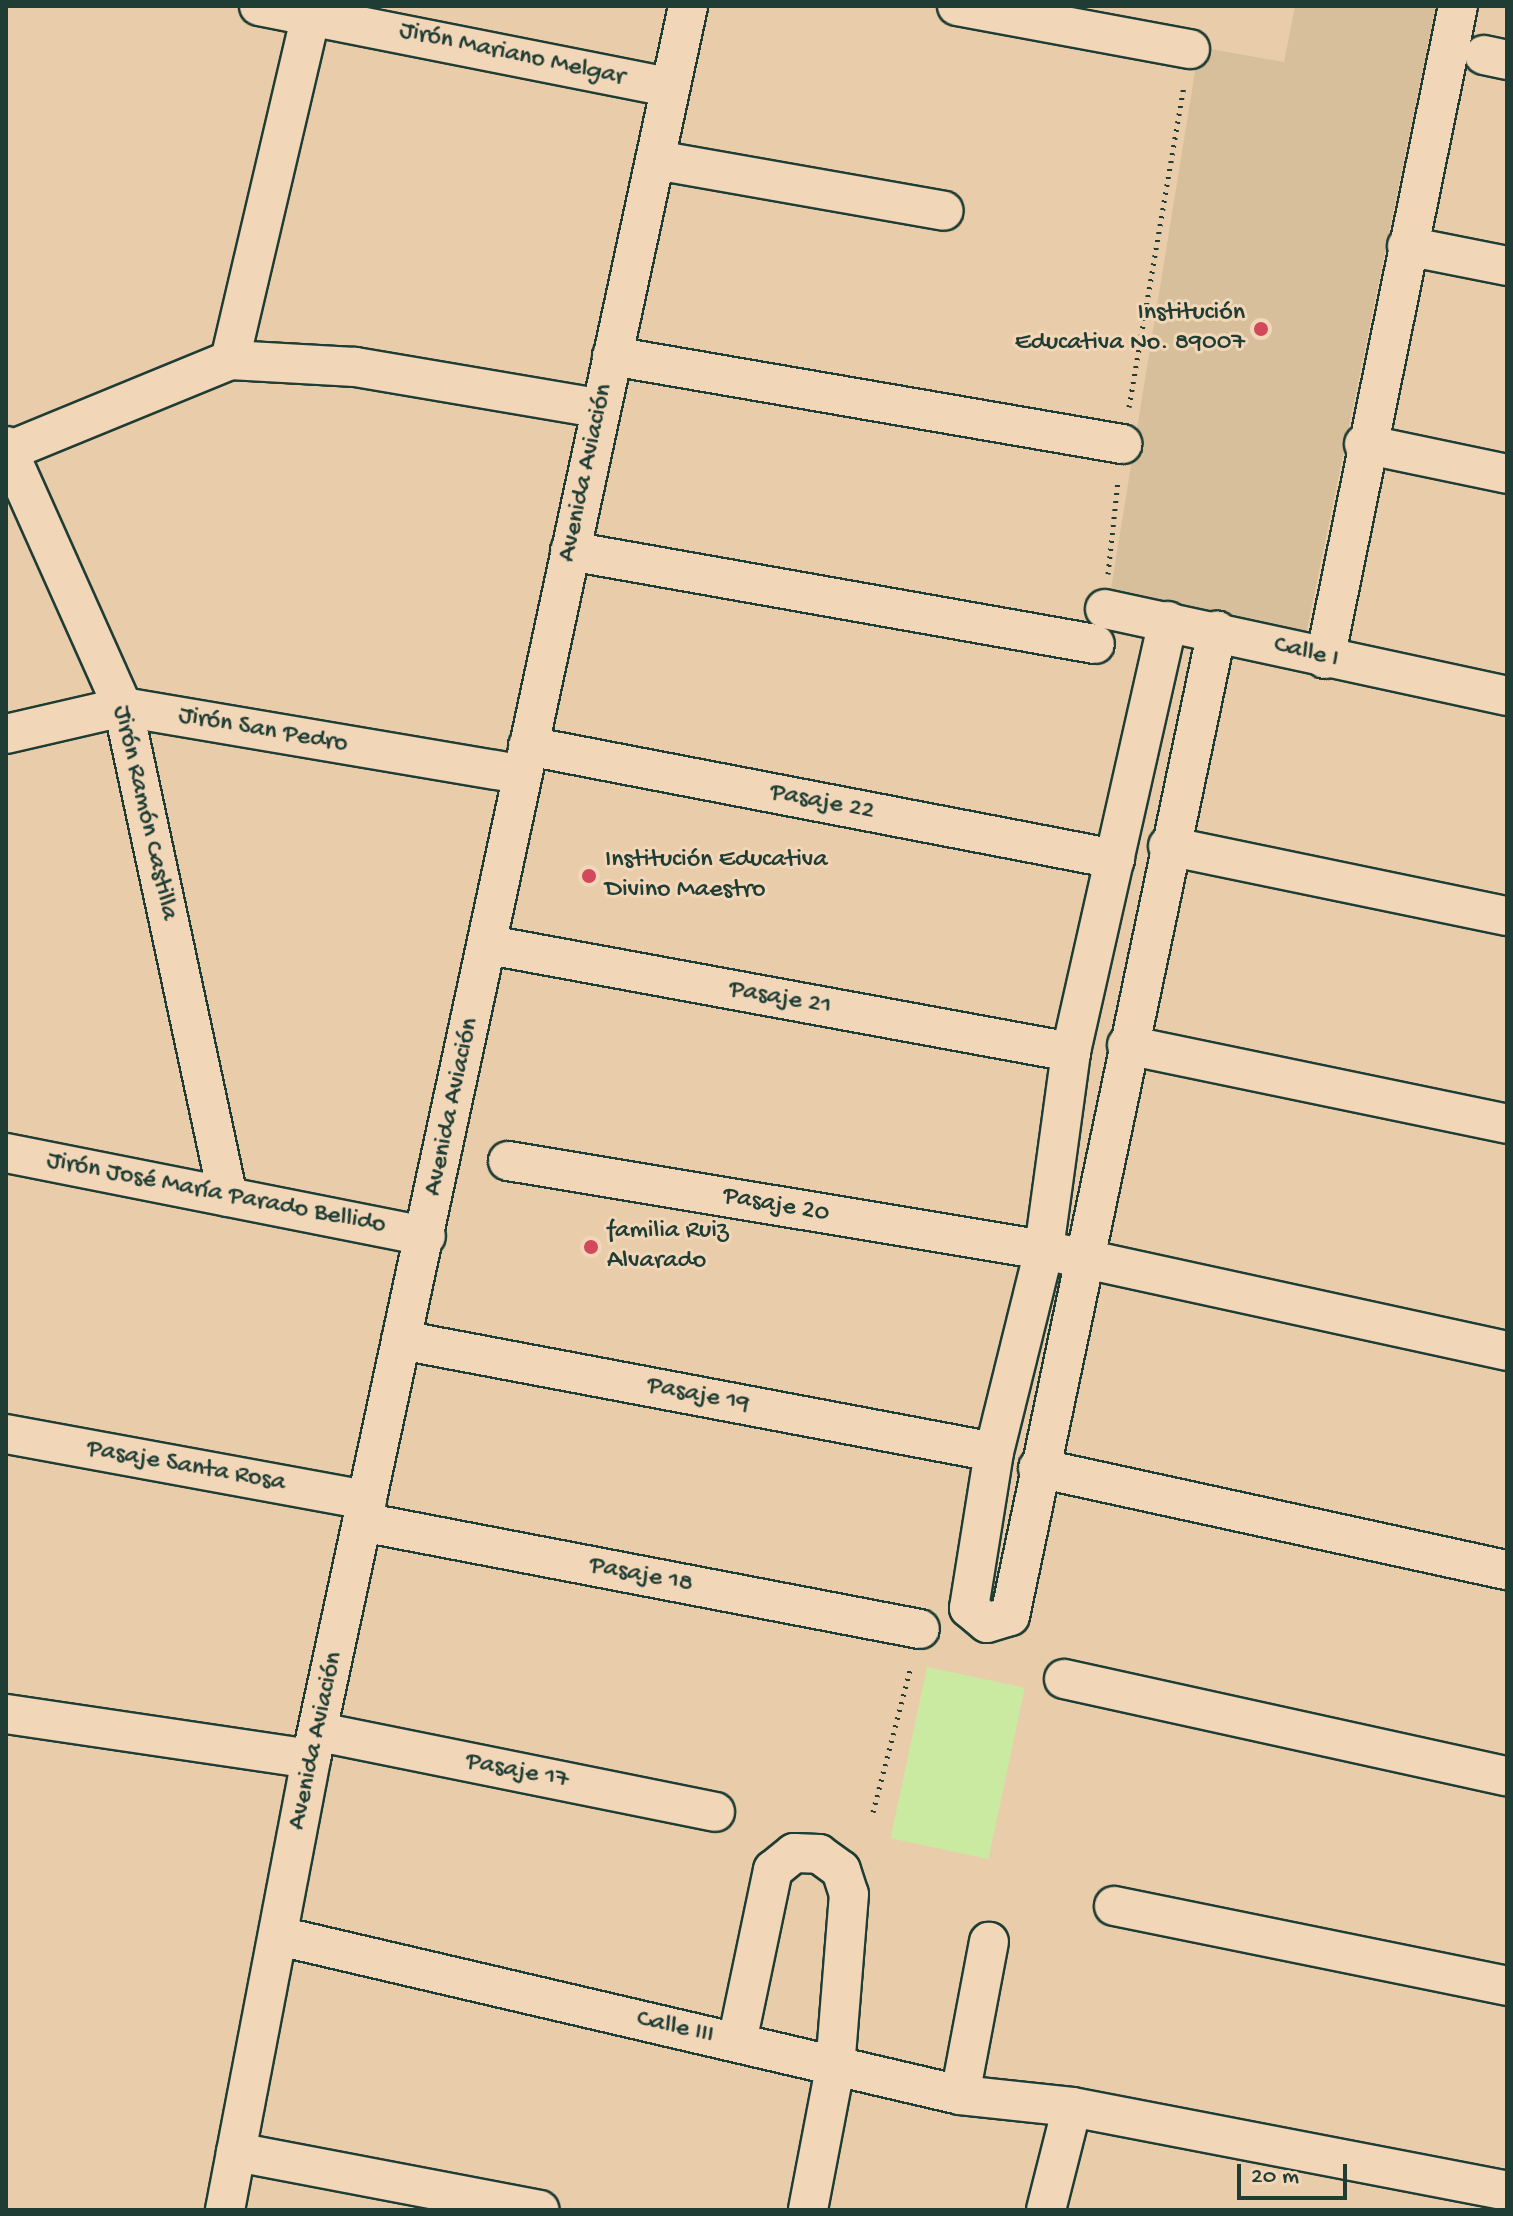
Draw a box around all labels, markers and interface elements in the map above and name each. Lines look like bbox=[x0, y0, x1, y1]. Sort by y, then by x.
street label: Jirón Mariano Melgar bbox=[396, 16, 628, 94]
place label: Institución Educativa No. 89007 bbox=[1015, 298, 1245, 360]
marker: Institución Educativa No. 89007 bbox=[1252, 320, 1270, 338]
street label: Avenida Aviación bbox=[553, 381, 621, 565]
street label: Calle I bbox=[1270, 630, 1342, 676]
street label: Jirón San Pedro bbox=[176, 701, 350, 761]
street label: Jirón Ramón Castilla bbox=[104, 703, 184, 923]
street label: Pasaje 22 bbox=[767, 778, 877, 828]
place label: Institución Educativa Divino Maestro bbox=[605, 845, 828, 906]
marker: Institución Educativa Divino Maestro bbox=[580, 867, 598, 885]
street label: Pasaje 21 bbox=[726, 975, 834, 1023]
street label: Avenida Aviación bbox=[419, 1015, 487, 1199]
street label: Jirón José María Parado Bellido bbox=[44, 1146, 388, 1242]
street label: Pasaje 20 bbox=[720, 1181, 832, 1231]
place label: familia Ruiz Alvarado bbox=[607, 1216, 728, 1278]
marker: familia Ruiz Alvarado bbox=[582, 1238, 600, 1256]
street label: Pasaje 19 bbox=[644, 1371, 752, 1421]
street label: Pasaje Santa Rosa bbox=[84, 1434, 288, 1500]
street label: Pasaje 18 bbox=[587, 1551, 695, 1601]
street label: Avenida Aviación bbox=[283, 1649, 351, 1833]
street label: Pasaje 17 bbox=[463, 1747, 571, 1797]
street label: Calle III bbox=[633, 2004, 717, 2052]
scale bar bbox=[1241, 2148, 1351, 2198]
text: 20 m bbox=[1251, 2163, 1299, 2192]

